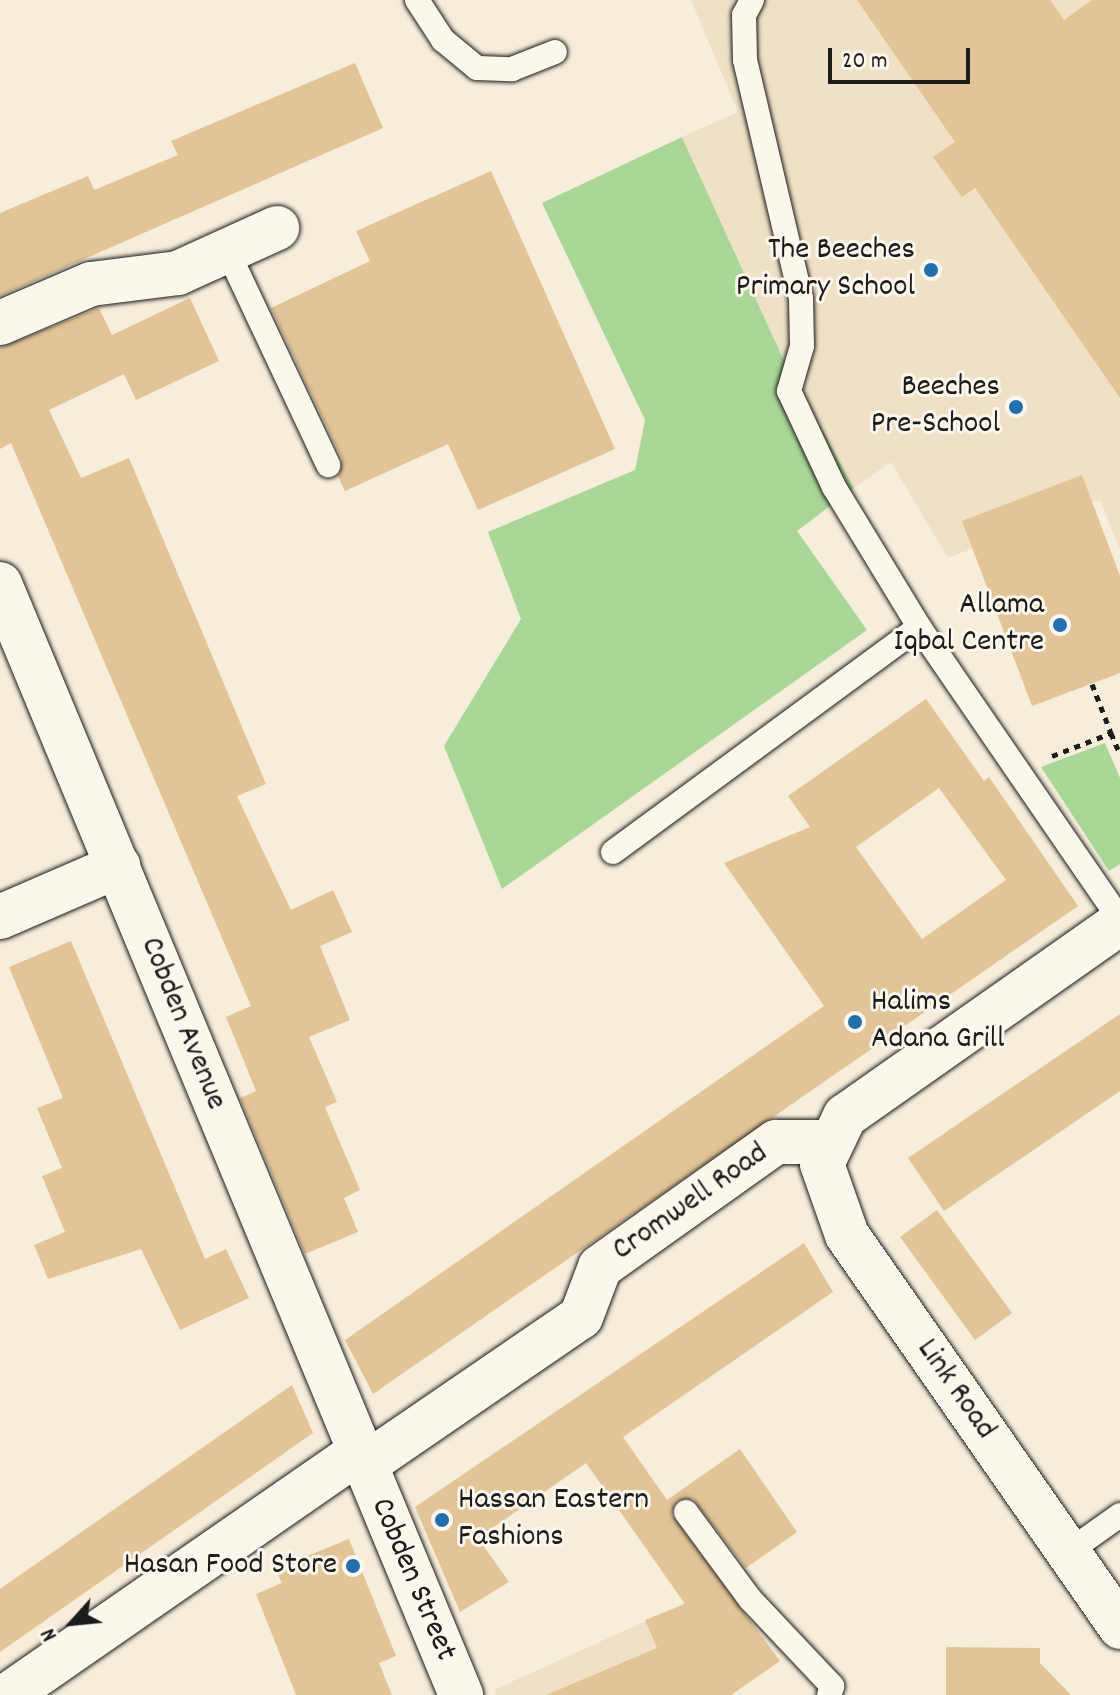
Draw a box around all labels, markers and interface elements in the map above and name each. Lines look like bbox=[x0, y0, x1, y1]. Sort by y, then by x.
scale bar bbox=[832, 32, 974, 82]
text: 20 m bbox=[842, 45, 888, 79]
place label: The Beeches Primary School bbox=[736, 233, 915, 308]
marker: The Beeches Primary School bbox=[922, 261, 940, 279]
place label: Beeches Pre-School bbox=[871, 370, 1000, 445]
marker: Beeches Pre-School bbox=[1007, 398, 1025, 416]
place label: Allama Iqbal Centre bbox=[894, 588, 1044, 663]
marker: Allama Iqbal Centre bbox=[1051, 616, 1069, 634]
street label: Cobden Avenue bbox=[130, 932, 234, 1116]
place label: Halims Adana Grill bbox=[871, 985, 1005, 1060]
marker: Halims Adana Grill bbox=[846, 1013, 864, 1031]
street label: Cromwell Road bbox=[606, 1135, 776, 1271]
street label: Link Road bbox=[907, 1332, 1003, 1448]
place label: Hassan Eastern Fashions bbox=[458, 1483, 649, 1558]
street label: Cobden Street bbox=[361, 1493, 463, 1667]
marker: Hassan Eastern Fashions bbox=[433, 1511, 451, 1529]
place label: Hasan Food Store bbox=[124, 1547, 337, 1585]
marker: Hasan Food Store bbox=[344, 1557, 362, 1575]
north arrow bbox=[32, 1583, 112, 1663]
text: N bbox=[34, 1622, 66, 1646]

